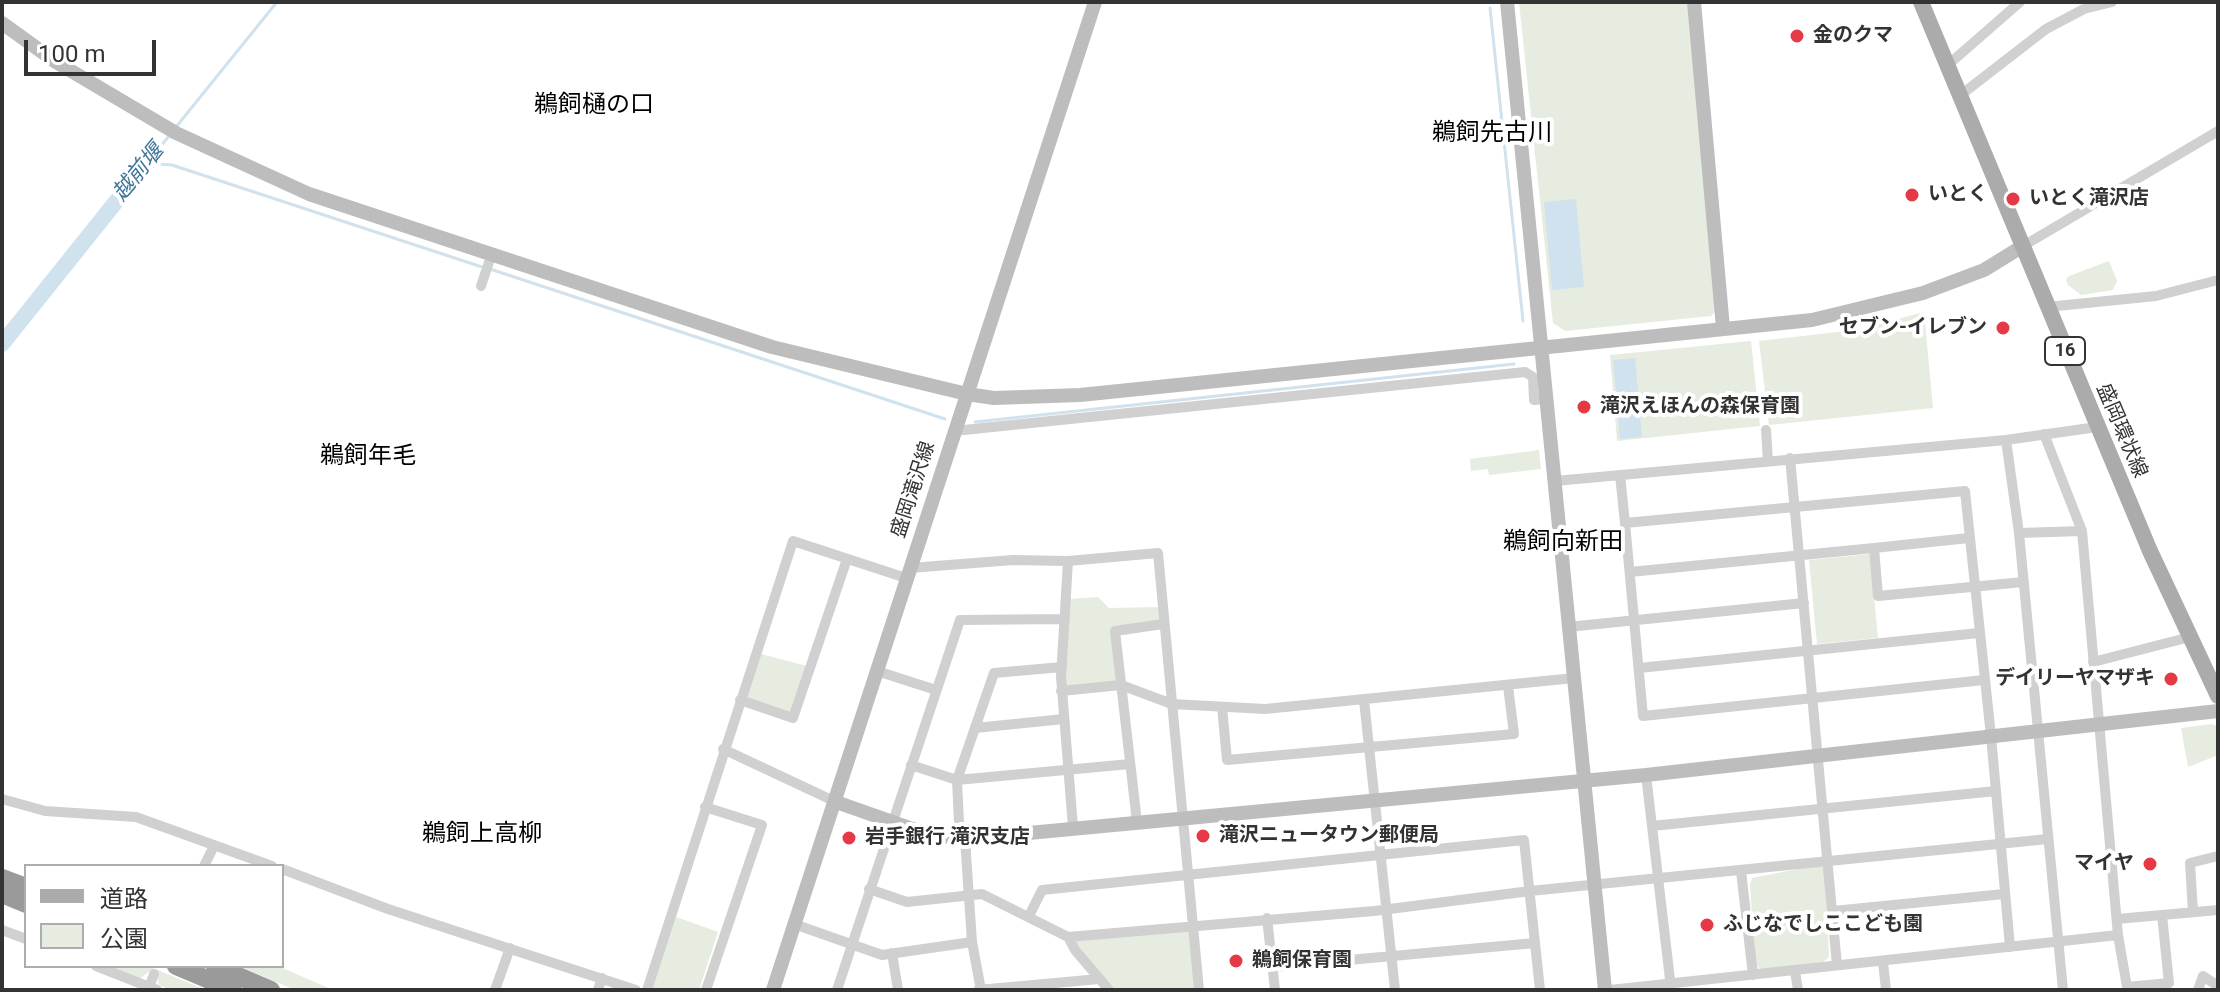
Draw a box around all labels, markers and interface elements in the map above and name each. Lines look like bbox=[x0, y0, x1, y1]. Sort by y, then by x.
scale bar bbox=[28, 24, 160, 74]
place label: 金のクマ bbox=[1813, 24, 1893, 48]
marker: 金のクマ bbox=[1788, 27, 1806, 45]
text: 100 m bbox=[38, 40, 105, 68]
district label: 鵜飼樋の口 bbox=[534, 92, 654, 120]
district label: 鵜飼先古川 bbox=[1432, 120, 1552, 148]
water label: 越前堰 bbox=[108, 139, 170, 207]
place label: いとく bbox=[1928, 183, 1988, 207]
marker: いとく bbox=[1903, 186, 1921, 204]
place label: いとく滝沢店 bbox=[2029, 187, 2149, 211]
marker: いとく滝沢店 bbox=[2004, 190, 2022, 208]
place label: セブン-イレブン bbox=[1839, 316, 1987, 340]
marker: セブン-イレブン bbox=[1994, 319, 2012, 337]
road number: 16 bbox=[2045, 337, 2085, 365]
street label: 盛岡環状線 bbox=[2090, 380, 2152, 482]
place label: 滝沢えほんの森保育園 bbox=[1600, 395, 1800, 419]
marker: 滝沢えほんの森保育園 bbox=[1575, 398, 1593, 416]
street label: 盛岡滝沢線 bbox=[887, 439, 941, 541]
district label: 鵜飼年毛 bbox=[320, 443, 416, 471]
district label: 鵜飼向新田 bbox=[1503, 529, 1623, 557]
place label: デイリーヤマザキ bbox=[1995, 667, 2155, 691]
marker: デイリーヤマザキ bbox=[2162, 670, 2180, 688]
district label: 鵜飼上高柳 bbox=[422, 821, 542, 849]
place label: 滝沢ニュータウン郵便局 bbox=[1219, 824, 1439, 848]
place label: 岩手銀行 滝沢支店 bbox=[865, 826, 1030, 850]
marker: 滝沢ニュータウン郵便局 bbox=[1194, 827, 1212, 845]
marker: 岩手銀行 滝沢支店 bbox=[840, 829, 858, 847]
place label: マイヤ bbox=[2074, 852, 2134, 876]
marker: マイヤ bbox=[2141, 855, 2159, 873]
legend bbox=[24, 864, 284, 968]
text: 道路 bbox=[100, 885, 148, 913]
place label: ふじなでしここども園 bbox=[1723, 913, 1923, 937]
marker: ふじなでしここども園 bbox=[1698, 916, 1716, 934]
text: 公園 bbox=[100, 925, 148, 953]
place label: 鵜飼保育園 bbox=[1252, 949, 1352, 973]
marker: 鵜飼保育園 bbox=[1227, 952, 1245, 970]

